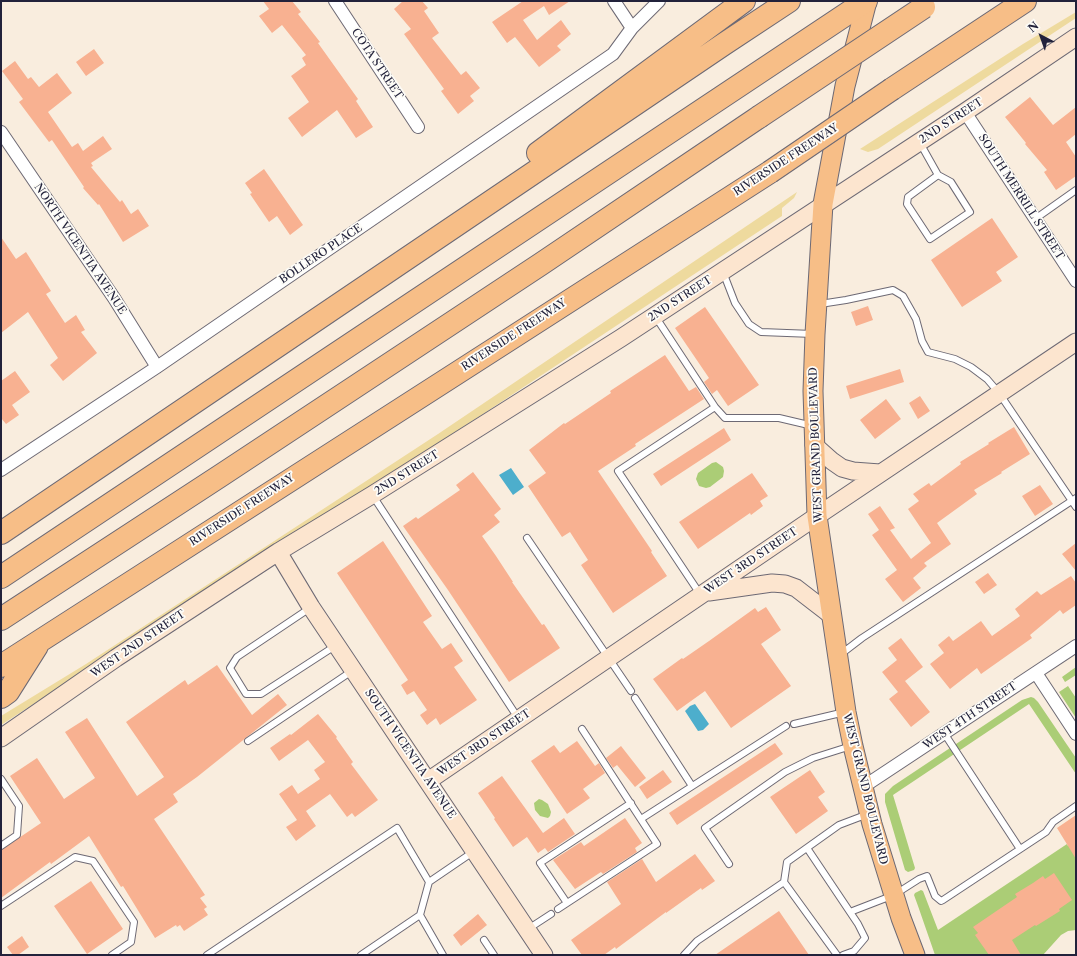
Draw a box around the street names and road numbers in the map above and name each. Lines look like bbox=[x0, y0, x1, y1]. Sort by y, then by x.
street label: COTA STREET bbox=[348, 26, 406, 102]
street label: 2ND STREET bbox=[917, 95, 985, 147]
street label: RIVERSIDE FREEWAY bbox=[731, 121, 841, 199]
street label: SOUTH MERRILL STREET bbox=[975, 132, 1067, 262]
street label: NORTH VICENTIA AVENUE bbox=[31, 181, 129, 317]
street label: BOLLERO PLACE bbox=[277, 221, 365, 287]
street label: 2ND STREET bbox=[646, 273, 714, 325]
street label: RIVERSIDE FREEWAY bbox=[459, 296, 569, 374]
street label: WEST GRAND BOULEVARD bbox=[807, 367, 825, 523]
street label: 2ND STREET bbox=[372, 448, 442, 498]
street label: RIVERSIDE FREEWAY bbox=[187, 471, 297, 549]
street label: WEST 3RD STREET bbox=[702, 525, 800, 597]
street label: WEST 2ND STREET bbox=[88, 608, 188, 680]
street label: WEST 4TH STREET bbox=[920, 680, 1020, 752]
street label: SOUTH VICENTIA AVENUE bbox=[362, 687, 458, 821]
street label: WEST 3RD STREET bbox=[435, 707, 533, 779]
street label: WEST GRAND BOULEVARD bbox=[840, 712, 890, 866]

